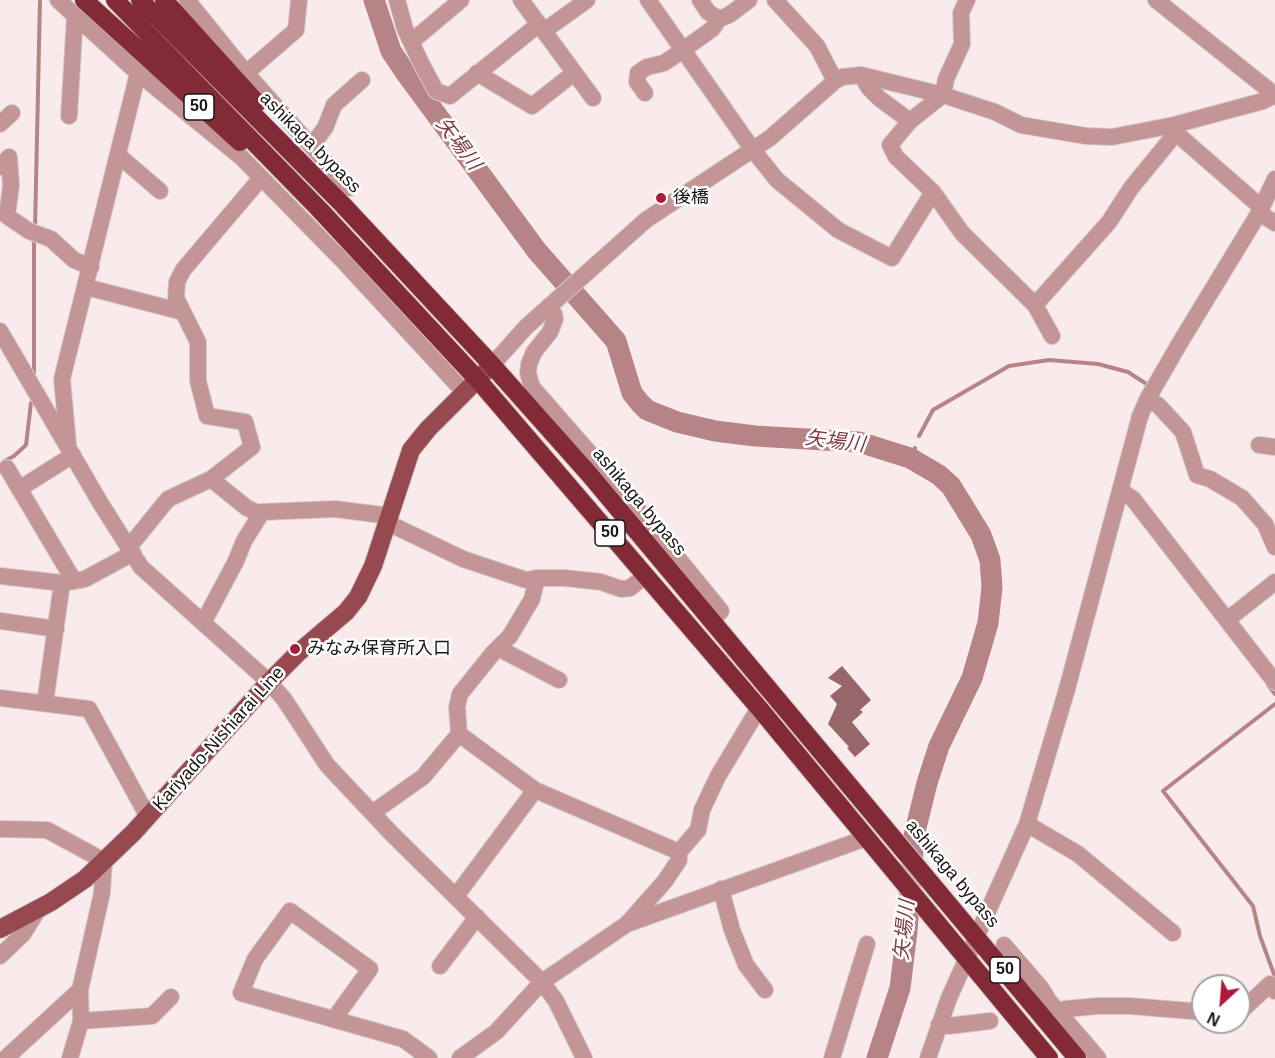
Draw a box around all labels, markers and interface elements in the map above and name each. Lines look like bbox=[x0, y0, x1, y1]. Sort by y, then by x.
street label: ashikaga bypass bbox=[255, 88, 365, 198]
road number: 50 bbox=[184, 94, 214, 120]
water label: 矢場川 bbox=[430, 113, 486, 175]
place label: 後橋 bbox=[673, 187, 709, 209]
marker: 後橋 bbox=[654, 191, 668, 205]
water label: 矢場川 bbox=[804, 426, 866, 458]
street label: ashikaga bypass bbox=[588, 444, 690, 560]
road number: 50 bbox=[595, 520, 625, 546]
place label: みなみ保育所入口 bbox=[307, 638, 451, 660]
marker: みなみ保育所入口 bbox=[288, 642, 302, 656]
street label: Kariyado-Nishiarai Line bbox=[149, 663, 289, 815]
street label: ashikaga bypass bbox=[901, 816, 1003, 932]
water label: 矢場川 bbox=[890, 899, 920, 961]
road number: 50 bbox=[990, 957, 1020, 983]
north arrow bbox=[1191, 974, 1251, 1034]
text: N bbox=[1205, 1009, 1223, 1029]

